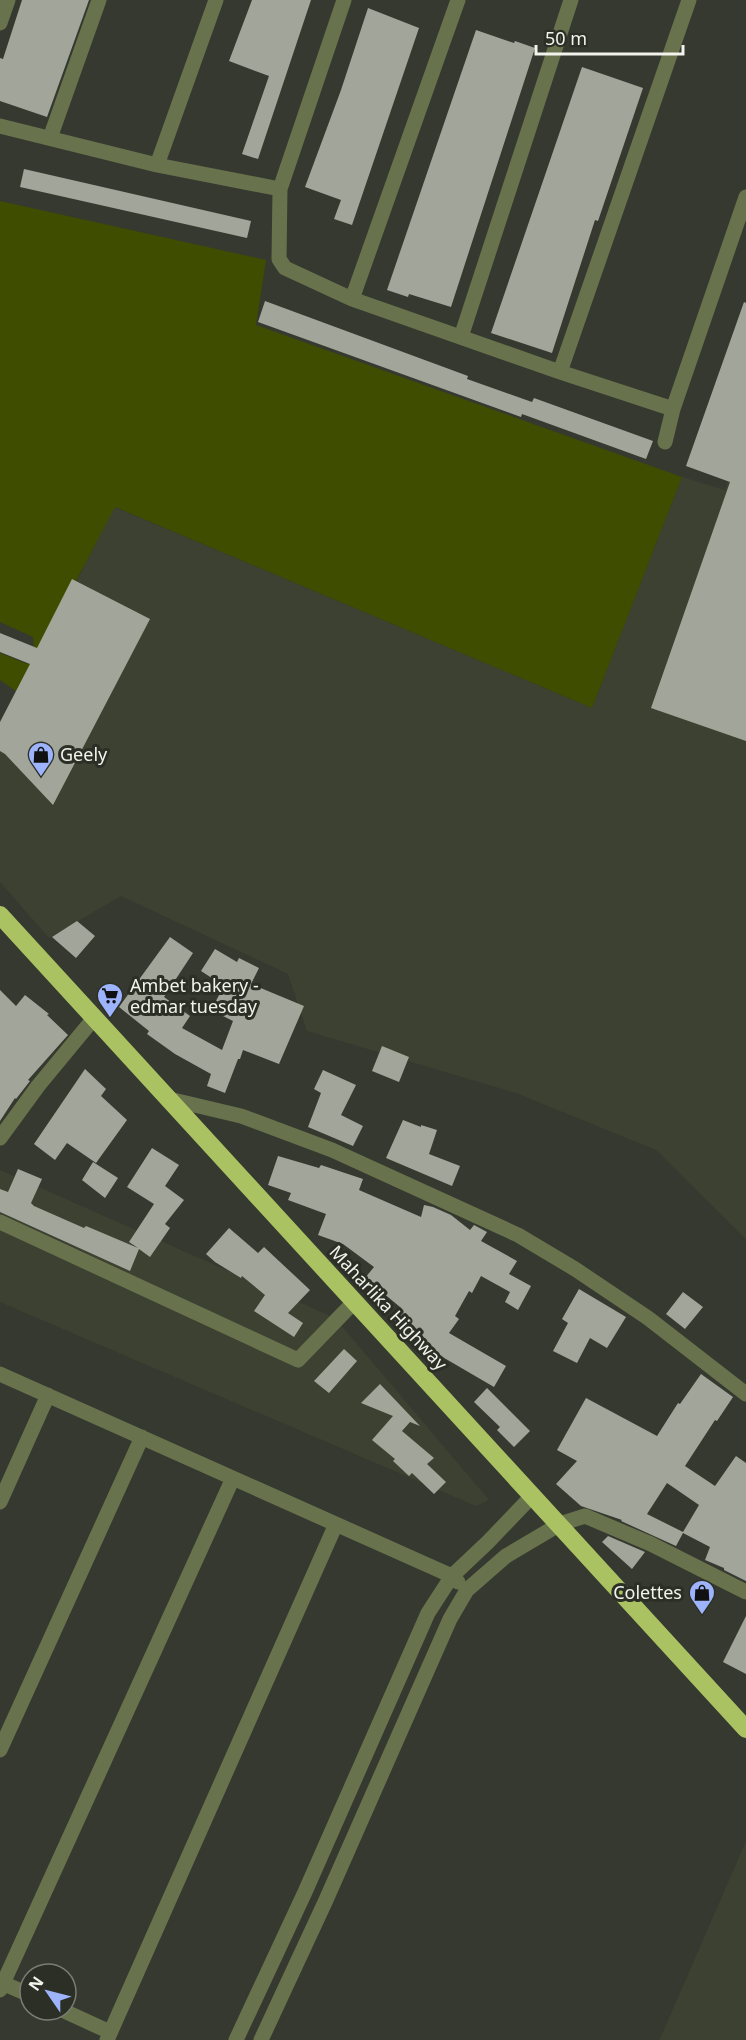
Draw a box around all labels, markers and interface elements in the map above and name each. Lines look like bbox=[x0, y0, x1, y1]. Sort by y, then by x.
scale bar bbox=[536, 18, 683, 56]
text: 50 m bbox=[545, 26, 587, 50]
shop icon: Geely bbox=[26, 740, 56, 778]
place label: Geely bbox=[60, 742, 108, 766]
place label: Ambet bakery - edmar tuesday bbox=[130, 973, 259, 1018]
supermarket icon: Ambet bakery - edmar tuesday bbox=[95, 981, 125, 1019]
street label: Maharlika Highway bbox=[325, 1240, 453, 1375]
shop icon: Colettes bbox=[687, 1578, 717, 1616]
place label: Colettes bbox=[613, 1580, 682, 1604]
north arrow bbox=[18, 1962, 78, 2022]
text: N bbox=[23, 1972, 48, 1995]

